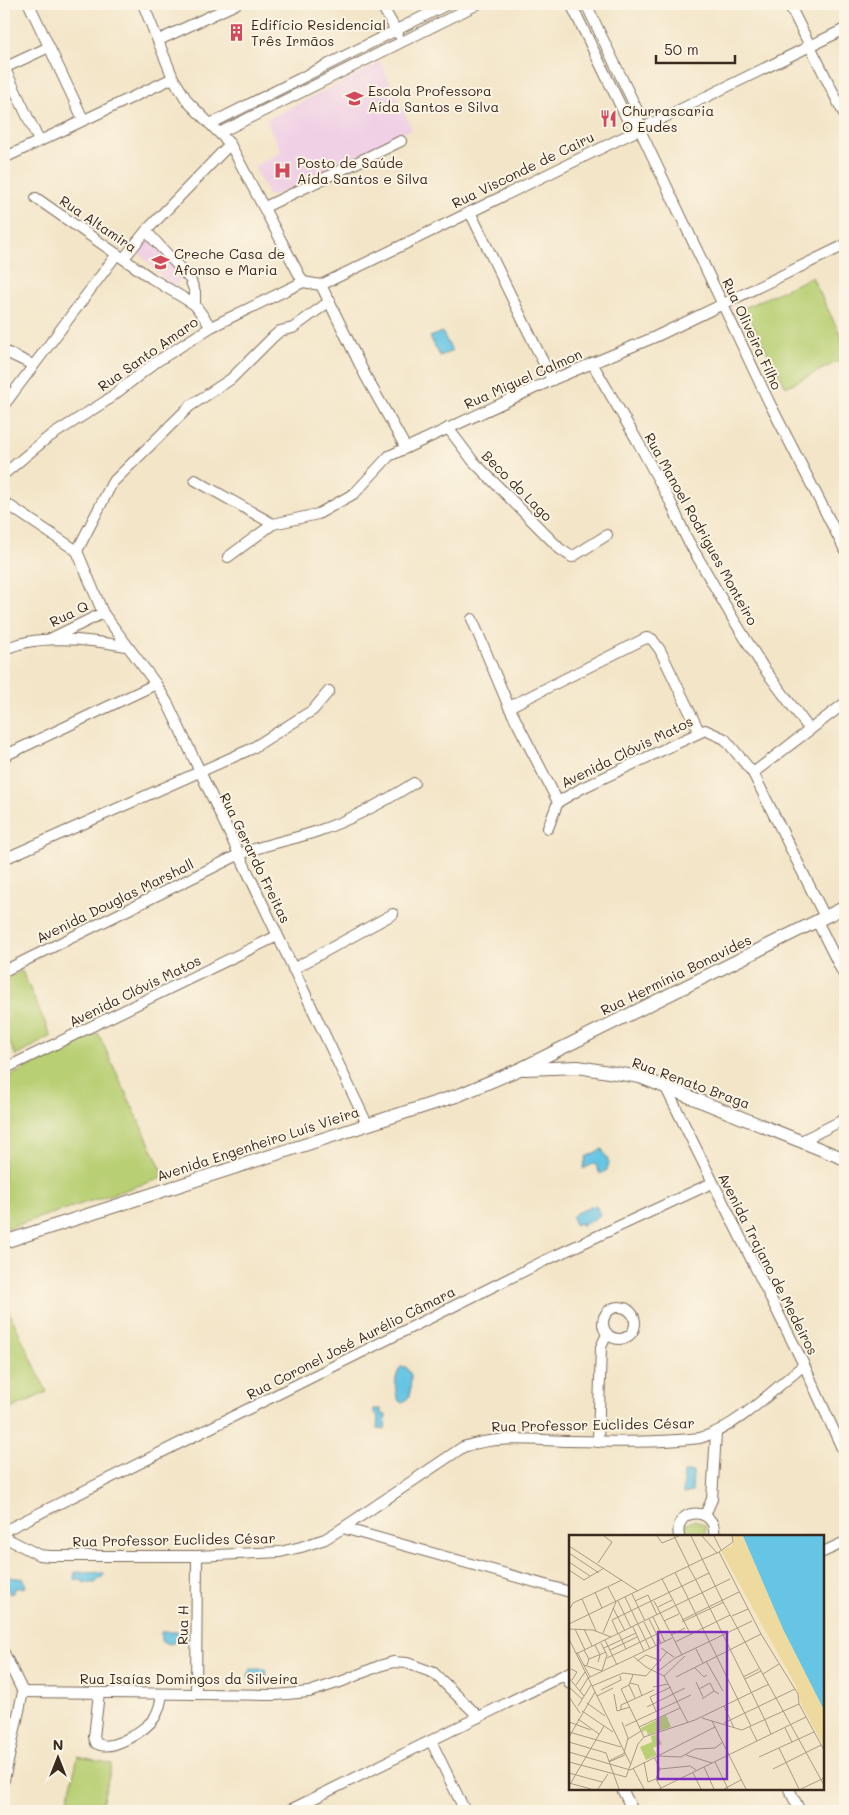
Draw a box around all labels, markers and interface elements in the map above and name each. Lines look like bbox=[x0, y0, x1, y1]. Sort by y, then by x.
place label: Edifício Residencial Três Irmãos bbox=[251, 15, 386, 50]
building icon: Edifício Residencial Três Irmãos bbox=[227, 23, 247, 43]
scale bar bbox=[656, 32, 735, 64]
text: 50 m bbox=[664, 39, 699, 59]
place label: Escola Professora Aída Santos e Silva bbox=[368, 81, 499, 116]
school or university icon: Escola Professora Aída Santos e Silva bbox=[344, 89, 364, 109]
place label: Churrascaria O Eudes bbox=[622, 101, 714, 136]
restaurant icon: Churrascaria O Eudes bbox=[598, 109, 618, 129]
street label: Rua Visconde de Cairu bbox=[449, 127, 597, 212]
place label: Posto de Saúde Aída Santos e Silva bbox=[297, 153, 428, 188]
hospital icon: Posto de Saúde Aída Santos e Silva bbox=[273, 161, 293, 181]
street label: Rua Altamira bbox=[56, 191, 141, 256]
place label: Creche Casa de Afonso e Maria bbox=[174, 244, 285, 279]
school or university icon: Creche Casa de Afonso e Maria bbox=[150, 252, 170, 272]
street label: Rua Oliveira Filho bbox=[718, 275, 787, 393]
street label: Rua Santo Amaro bbox=[94, 312, 202, 395]
street label: Rua Miguel Calmon bbox=[461, 344, 585, 413]
street label: Rua Manoel Rodrigues Monteiro bbox=[640, 429, 762, 628]
street label: Beco do Lago bbox=[478, 446, 557, 525]
street label: Rua Q bbox=[46, 596, 91, 631]
street label: Avenida Clóvis Matos bbox=[558, 711, 696, 792]
street label: Rua Gerardo Freitas bbox=[216, 789, 295, 926]
street label: Avenida Douglas Marshall bbox=[33, 854, 197, 947]
street label: Rua Hermínia Bonavides bbox=[597, 930, 754, 1019]
street label: Avenida Clóvis Matos bbox=[66, 950, 204, 1031]
street label: Rua Renato Braga bbox=[630, 1052, 753, 1113]
street label: Avenida Engenheiro Luís Vieira bbox=[154, 1102, 362, 1185]
street label: Avenida Trajano de Medeiros bbox=[714, 1170, 823, 1358]
street label: Rua Coronel José Aurélio Câmara bbox=[243, 1281, 458, 1404]
street label: Rua Professor Euclides César bbox=[491, 1413, 695, 1436]
street label: Rua Professor Euclides César bbox=[72, 1528, 276, 1551]
inset map bbox=[569, 1535, 824, 1790]
street label: Rua H bbox=[173, 1605, 192, 1645]
street label: Rua Isaías Domingos da Silveira bbox=[80, 1669, 298, 1688]
north arrow bbox=[32, 1732, 82, 1782]
text: N bbox=[53, 1735, 63, 1754]

